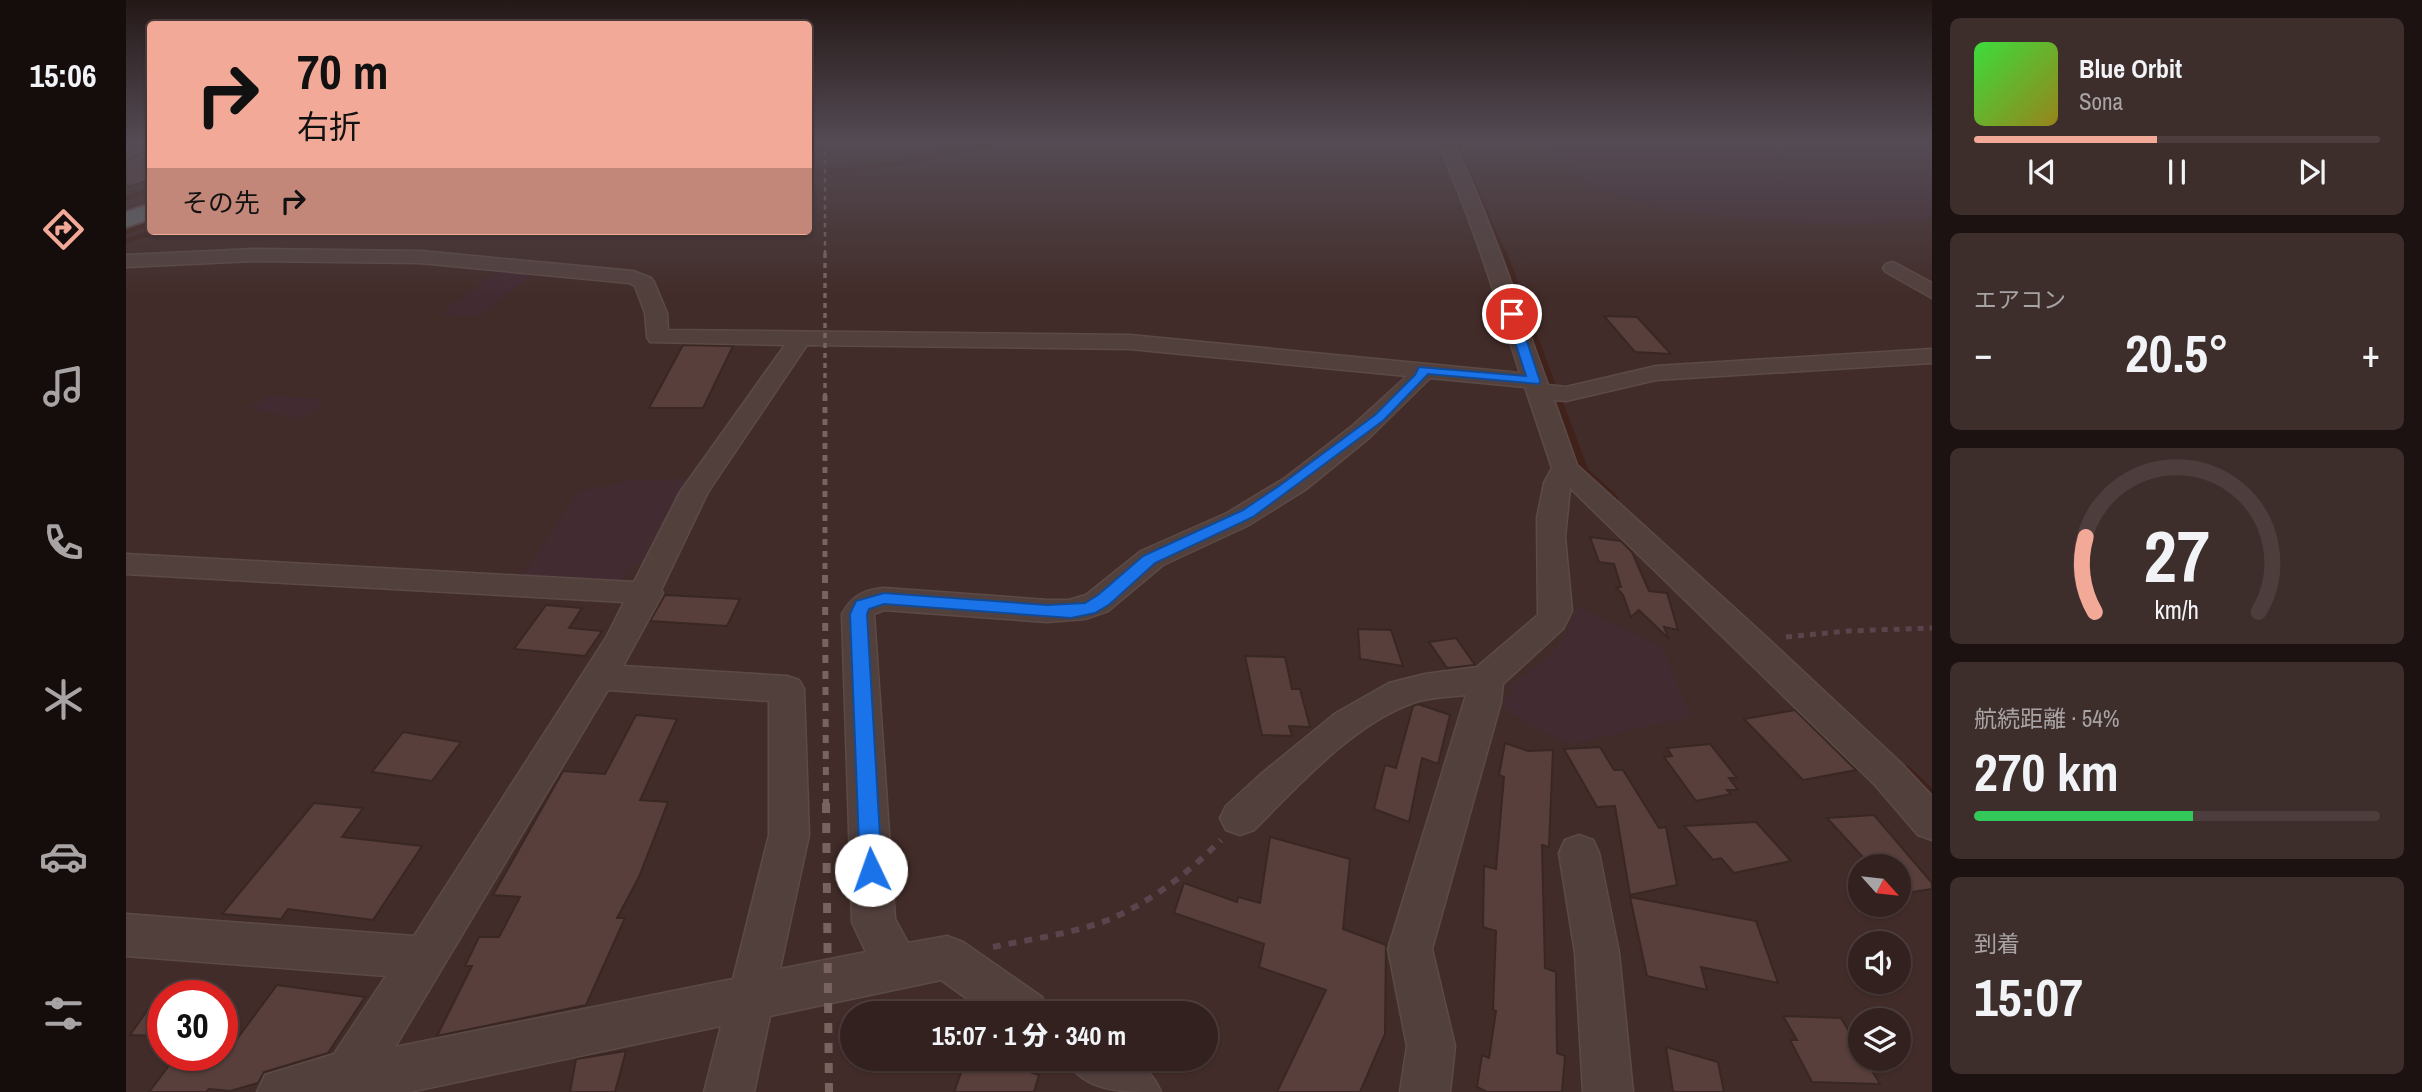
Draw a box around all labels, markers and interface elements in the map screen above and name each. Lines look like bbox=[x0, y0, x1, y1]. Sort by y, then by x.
text: 70 m bbox=[297, 38, 389, 104]
icon: right bbox=[182, 49, 273, 140]
text: Blue Orbit bbox=[2079, 51, 2182, 86]
text: 15:06 bbox=[29, 54, 97, 97]
text: Sona bbox=[2079, 86, 2123, 117]
text: 右折 bbox=[297, 105, 361, 148]
icon: previous bbox=[2023, 153, 2061, 191]
icon: pause bbox=[2158, 153, 2196, 191]
icon: next bbox=[2293, 153, 2331, 191]
icon: right bbox=[274, 182, 312, 220]
text: その先 bbox=[182, 185, 260, 220]
icon: directions bbox=[39, 205, 88, 254]
pin bbox=[1482, 284, 1542, 344]
text: エアコン bbox=[1974, 284, 2066, 315]
icon: arrive bbox=[1493, 295, 1531, 333]
text: 20.5° bbox=[2125, 318, 2229, 388]
text: − bbox=[1974, 328, 1992, 379]
text: + bbox=[2362, 328, 2380, 379]
icon: music bbox=[39, 362, 88, 411]
text: 27 bbox=[2144, 507, 2210, 605]
icon: phone bbox=[39, 518, 88, 567]
text: km/h bbox=[2155, 593, 2199, 627]
icon: climate bbox=[39, 675, 88, 724]
text: 航続距離 · 54% bbox=[1974, 703, 2119, 734]
text: 270 km bbox=[1974, 737, 2119, 807]
icon: car bbox=[39, 832, 88, 881]
position arrow bbox=[834, 833, 908, 907]
north arrow bbox=[1848, 854, 1911, 917]
map controls bbox=[1848, 854, 1911, 1071]
text: 到着 bbox=[1974, 928, 2020, 959]
button: sound bbox=[1848, 931, 1911, 994]
text: 15:07 bbox=[1974, 962, 2083, 1032]
speed limit sign: 30 bbox=[147, 980, 238, 1071]
icon: filters bbox=[39, 989, 88, 1038]
button: layers bbox=[1848, 1008, 1911, 1071]
text: 15:07 · 1 分 · 340 m bbox=[932, 1018, 1126, 1053]

